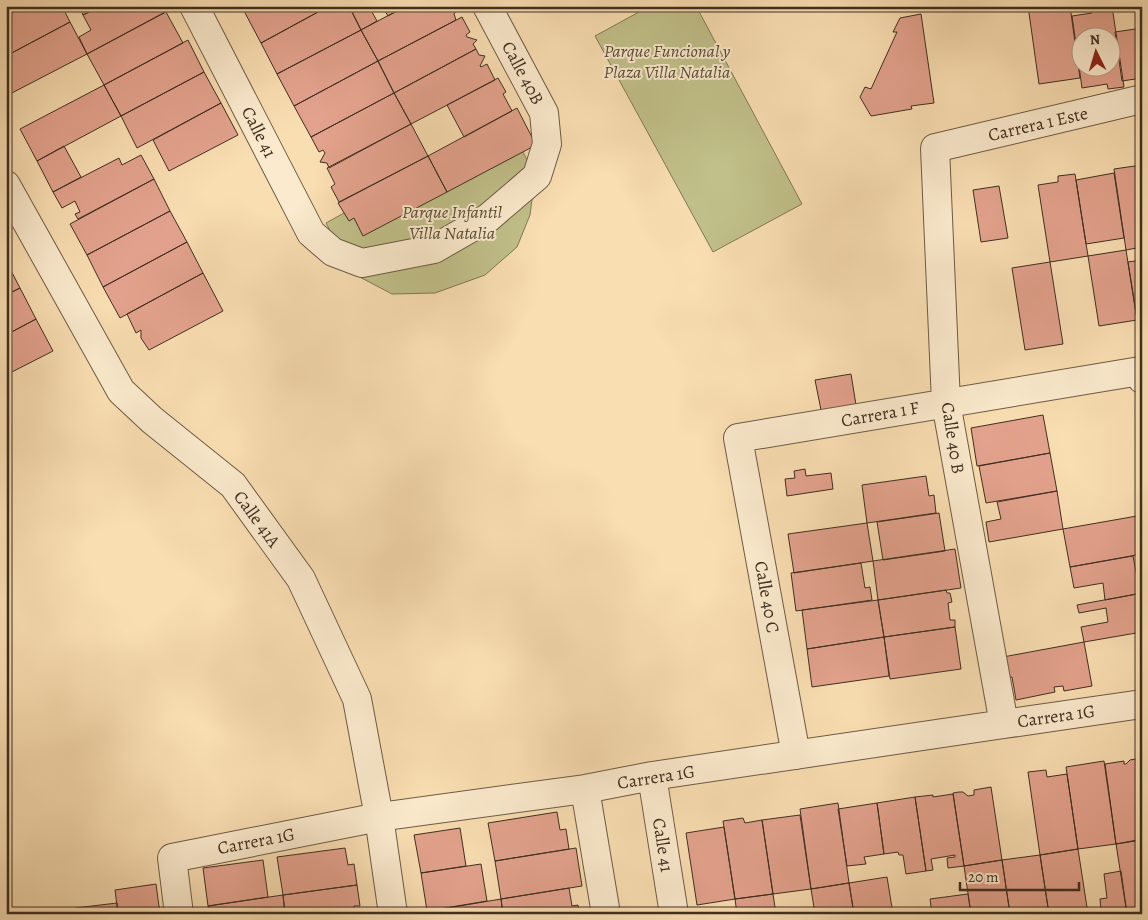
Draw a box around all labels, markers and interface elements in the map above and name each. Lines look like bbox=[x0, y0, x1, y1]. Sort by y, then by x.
north arrow bbox=[1070, 28, 1120, 78]
text: N bbox=[1089, 30, 1101, 49]
street label: Calle 40B bbox=[496, 37, 550, 109]
park label: Parque Funcional y Plaza Villa Natalia bbox=[604, 39, 730, 84]
street label: Carrera 1 Este bbox=[986, 101, 1090, 147]
street label: Calle 41 bbox=[236, 102, 282, 162]
park label: Parque Infantil Villa Natalia bbox=[402, 200, 503, 245]
street label: Carrera 1 F bbox=[839, 395, 921, 433]
street label: Calle 40 B bbox=[936, 400, 970, 476]
street label: Calle 41A bbox=[228, 486, 286, 553]
street label: Calle 40 C bbox=[749, 559, 785, 635]
street label: Carrera 1G bbox=[1016, 699, 1096, 733]
street label: Carrera 1G bbox=[616, 759, 696, 795]
street label: Calle 41 bbox=[647, 816, 679, 874]
street label: Carrera 1G bbox=[215, 822, 297, 860]
scale bar bbox=[960, 860, 1079, 892]
text: 20 m bbox=[968, 867, 999, 887]

